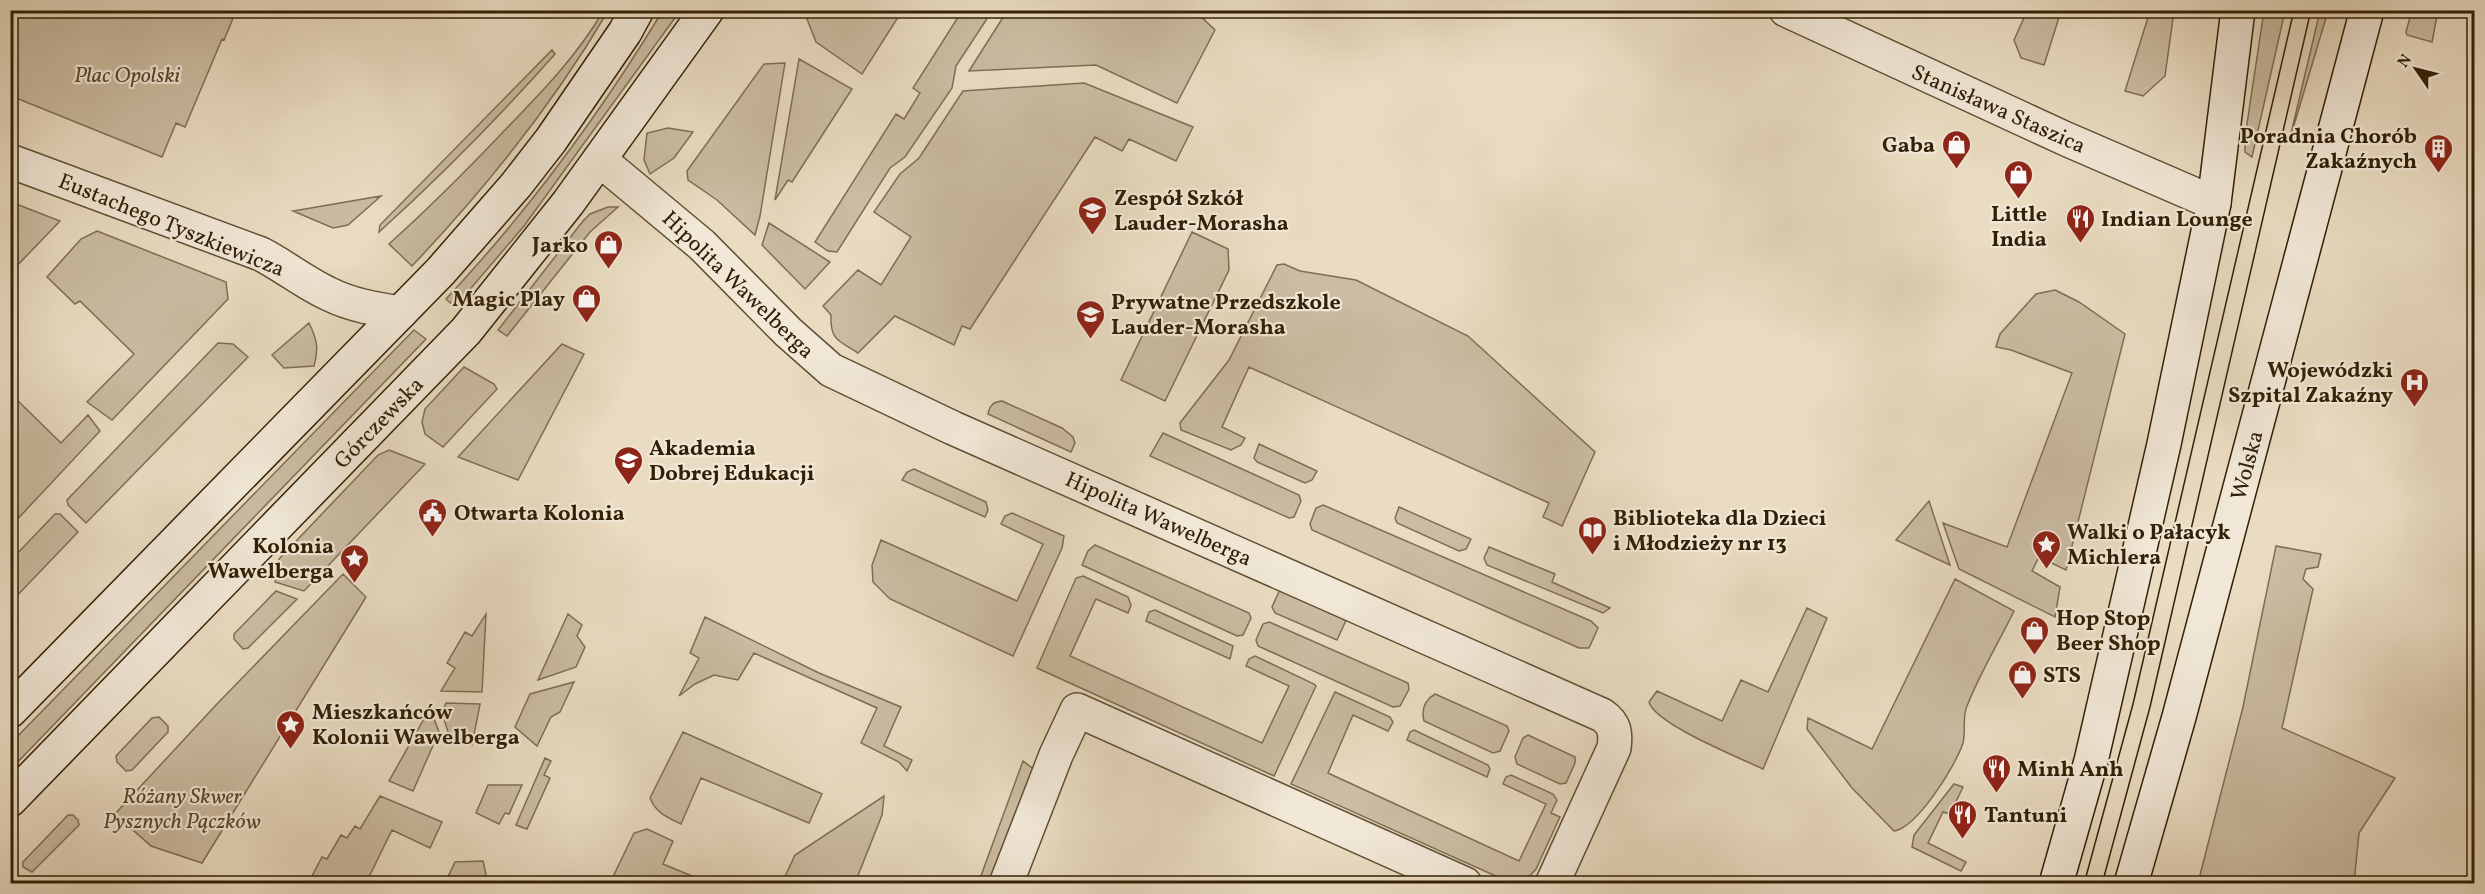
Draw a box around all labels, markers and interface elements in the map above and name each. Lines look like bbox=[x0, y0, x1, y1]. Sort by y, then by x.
north arrow bbox=[2386, 39, 2446, 99]
text: N bbox=[2393, 50, 2418, 73]
street label: Stanisława Staszica bbox=[1906, 58, 2090, 163]
park label: Plac Opolski bbox=[74, 61, 181, 92]
place label: Poradnia Chorób Zakaźnych bbox=[2240, 122, 2417, 178]
shop icon: Gaba bbox=[1940, 128, 1972, 170]
place label: Gaba bbox=[1882, 131, 1935, 162]
building icon: Poradnia Chorób Zakaźnych bbox=[2422, 132, 2454, 174]
shop icon: Little India bbox=[2003, 158, 2035, 200]
street label: Eustachego Tyszkiewicza bbox=[53, 167, 289, 286]
place label: Zespół Szkół Lauder-Morasha bbox=[1114, 184, 1289, 240]
school or university icon: Zespół Szkół Lauder-Morasha bbox=[1077, 194, 1109, 236]
place label: Little India bbox=[1991, 200, 2047, 256]
restaurant icon: Indian Lounge bbox=[2064, 202, 2096, 244]
street label: Hipolita Wawelberga bbox=[654, 205, 820, 367]
place label: Indian Lounge bbox=[2101, 205, 2253, 236]
shop icon: Jarko bbox=[593, 228, 625, 270]
place label: Jarko bbox=[531, 231, 588, 262]
shop icon: Magic Play bbox=[570, 282, 602, 324]
place label: Magic Play bbox=[452, 285, 566, 316]
place label: Prywatne Przedszkole Lauder-Morasha bbox=[1111, 288, 1341, 344]
school or university icon: Prywatne Przedszkole Lauder-Morasha bbox=[1074, 298, 1106, 340]
place label: Wojewódzki Szpital Zakaźny bbox=[2228, 356, 2394, 412]
hospital icon: Wojewódzki Szpital Zakaźny bbox=[2398, 366, 2430, 408]
street label: Górczewska bbox=[328, 371, 432, 477]
street label: Wolska bbox=[2224, 427, 2273, 504]
place label: Akademia Dobrej Edukacji bbox=[649, 434, 815, 490]
school or university icon: Akademia Dobrej Edukacji bbox=[612, 444, 644, 486]
street label: Hipolita Wawelberga bbox=[1060, 465, 1256, 575]
public building icon: Otwarta Kolonia bbox=[417, 496, 449, 538]
place label: Otwarta Kolonia bbox=[454, 499, 625, 530]
place label: Biblioteka dla Dzieci i Młodzieży nr 13 bbox=[1613, 504, 1827, 560]
library icon: Biblioteka dla Dzieci i Młodzieży nr 13 bbox=[1576, 514, 1608, 556]
place label: Walki o Pałacyk Michlera bbox=[2067, 518, 2231, 574]
place icon: Walki o Pałacyk Michlera bbox=[2030, 528, 2062, 570]
place label: Kolonia Wawelberga bbox=[208, 532, 334, 588]
place icon: Kolonia Wawelberga bbox=[339, 542, 371, 584]
place label: Hop Stop Beer Shop bbox=[2056, 604, 2161, 660]
shop icon: Hop Stop Beer Shop bbox=[2019, 614, 2051, 656]
shop icon: STS bbox=[2006, 658, 2038, 700]
place label: STS bbox=[2043, 661, 2081, 692]
place label: Mieszkańców Kolonii Wawelberga bbox=[312, 698, 520, 754]
place icon: Mieszkańców Kolonii Wawelberga bbox=[275, 708, 307, 750]
restaurant icon: Minh Anh bbox=[1980, 752, 2012, 794]
place label: Minh Anh bbox=[2017, 755, 2124, 786]
park label: Różany Skwer Pysznych Pączków bbox=[103, 782, 261, 838]
restaurant icon: Tantuni bbox=[1947, 798, 1979, 840]
place label: Tantuni bbox=[1984, 801, 2067, 832]

